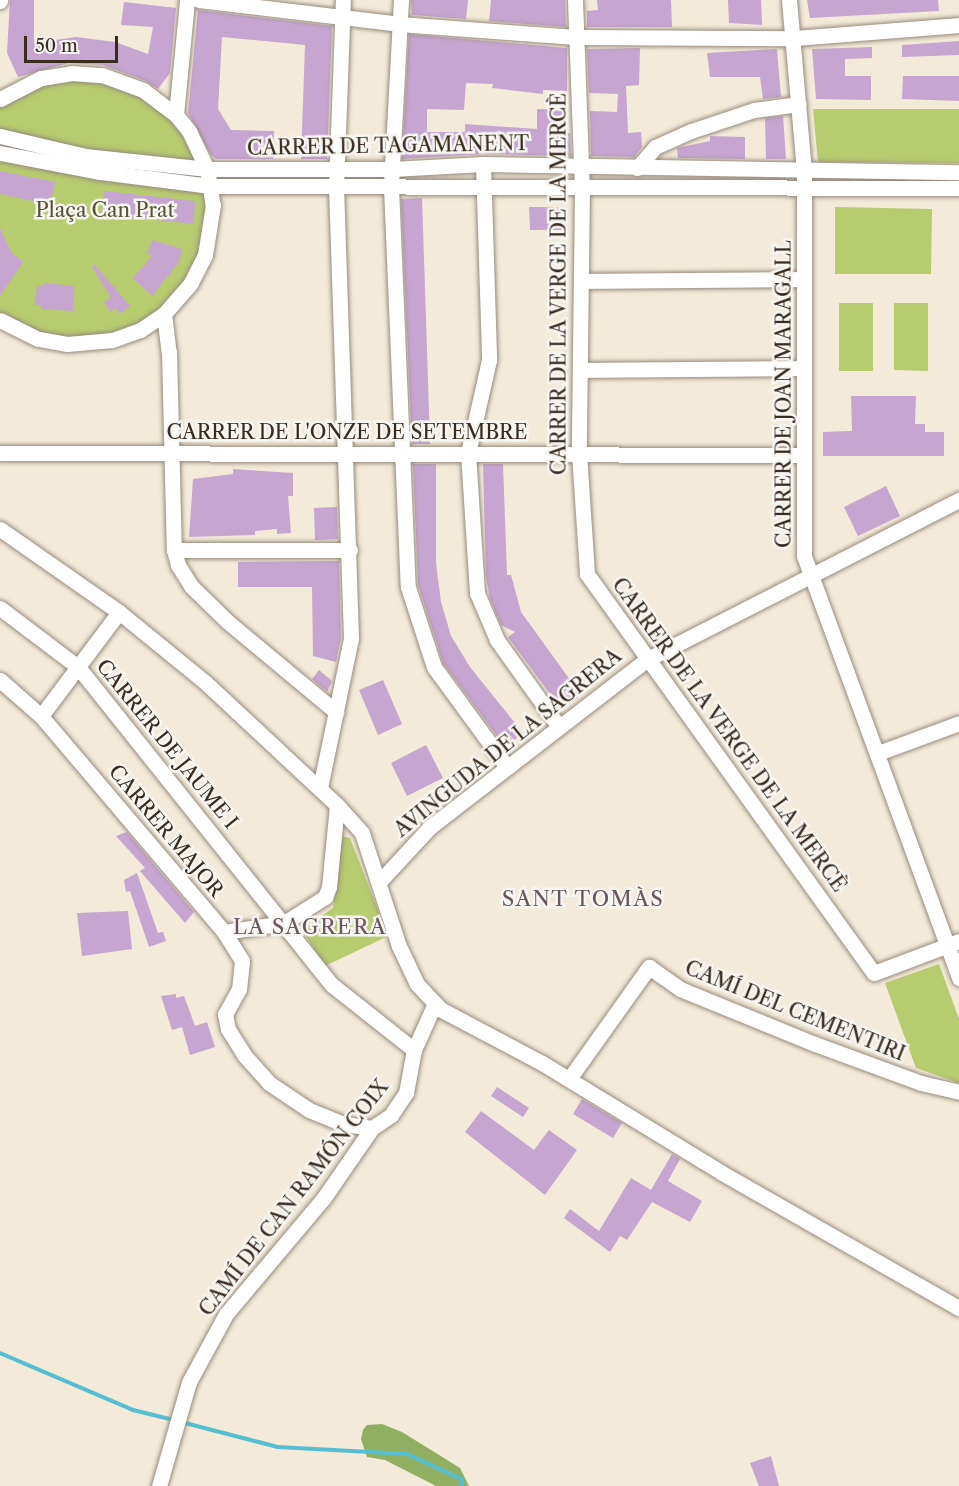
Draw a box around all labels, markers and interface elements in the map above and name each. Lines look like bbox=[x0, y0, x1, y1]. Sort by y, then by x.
scale bar bbox=[27, 24, 122, 62]
text: 50 m bbox=[35, 35, 78, 57]
street label: CARRER DE LA VERGE DE LA MERCÈ bbox=[547, 91, 571, 477]
street label: CARRER DE TAGAMANENT bbox=[246, 132, 530, 160]
park label: Plaça Can Prat bbox=[35, 198, 175, 222]
street label: CARRER DE JOAN MARAGALL bbox=[772, 240, 796, 548]
street label: CARRER DE L'ONZE DE SETEMBRE bbox=[166, 420, 528, 444]
street label: CARRER DE LA VERGE DE LA MERCÈ bbox=[606, 572, 852, 898]
street label: AVINGUDA DE LA SAGRERA bbox=[389, 643, 627, 843]
street label: CARRER DE JAUME I bbox=[91, 654, 243, 834]
street label: CARRER MAJOR bbox=[103, 760, 229, 902]
district label: SANT TOMÀS bbox=[501, 886, 665, 912]
district label: LA SAGRERA bbox=[233, 914, 387, 940]
street label: CAMÍ DEL CEMENTIRI bbox=[681, 956, 909, 1066]
street label: CAMÍ DE CAN RAMÓN COIX bbox=[194, 1075, 394, 1321]

